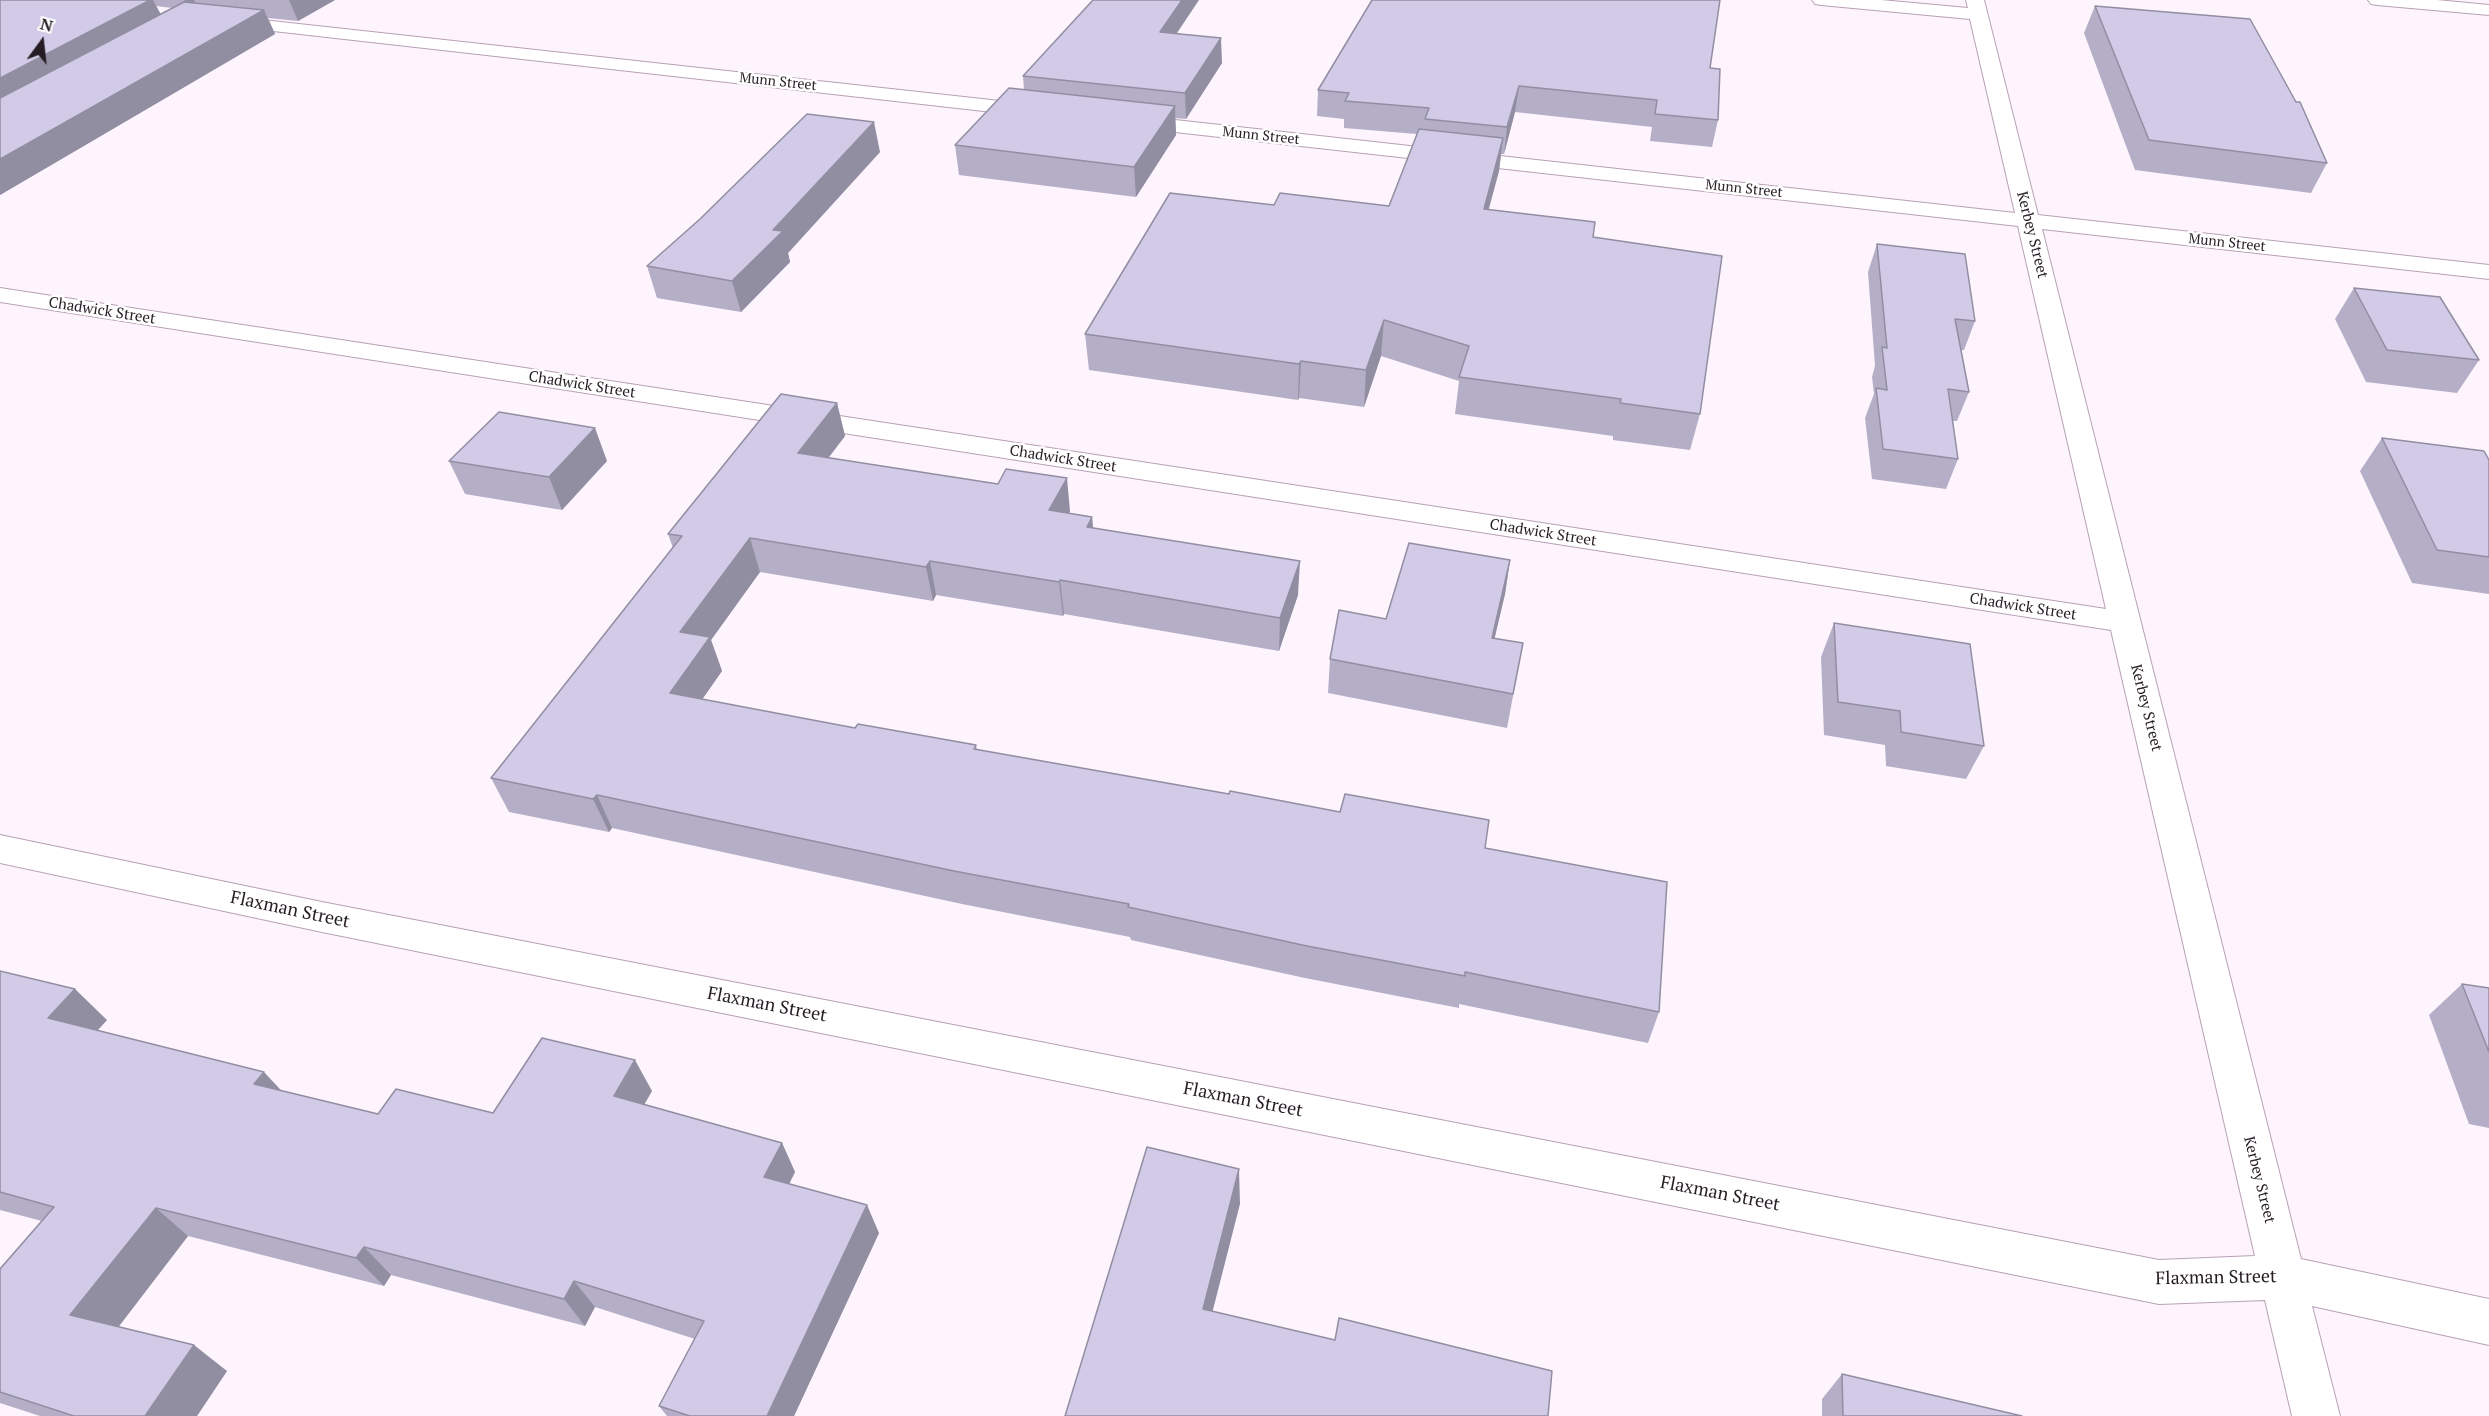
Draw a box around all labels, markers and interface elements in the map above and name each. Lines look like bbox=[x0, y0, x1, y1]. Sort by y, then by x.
north arrow bbox=[12, 12, 72, 72]
text: N bbox=[38, 12, 55, 37]
street label: Munn Street bbox=[739, 70, 817, 94]
street label: Munn Street bbox=[1222, 124, 1300, 148]
street label: Munn Street bbox=[1705, 177, 1783, 201]
street label: Kerbey Street bbox=[2013, 190, 2051, 280]
street label: Munn Street bbox=[2188, 231, 2266, 255]
street label: Chadwick Street bbox=[47, 294, 157, 328]
street label: Chadwick Street bbox=[527, 368, 637, 402]
street label: Chadwick Street bbox=[1008, 442, 1118, 476]
street label: Chadwick Street bbox=[1488, 516, 1598, 550]
street label: Chadwick Street bbox=[1968, 590, 2078, 624]
street label: Kerbey Street bbox=[2127, 663, 2165, 753]
street label: Flaxman Street bbox=[228, 887, 352, 933]
street label: Flaxman Street bbox=[705, 983, 829, 1027]
street label: Flaxman Street bbox=[1181, 1078, 1305, 1122]
street label: Kerbey Street bbox=[2240, 1135, 2278, 1225]
street label: Flaxman Street bbox=[1658, 1172, 1782, 1216]
street label: Flaxman Street bbox=[2155, 1266, 2277, 1290]

